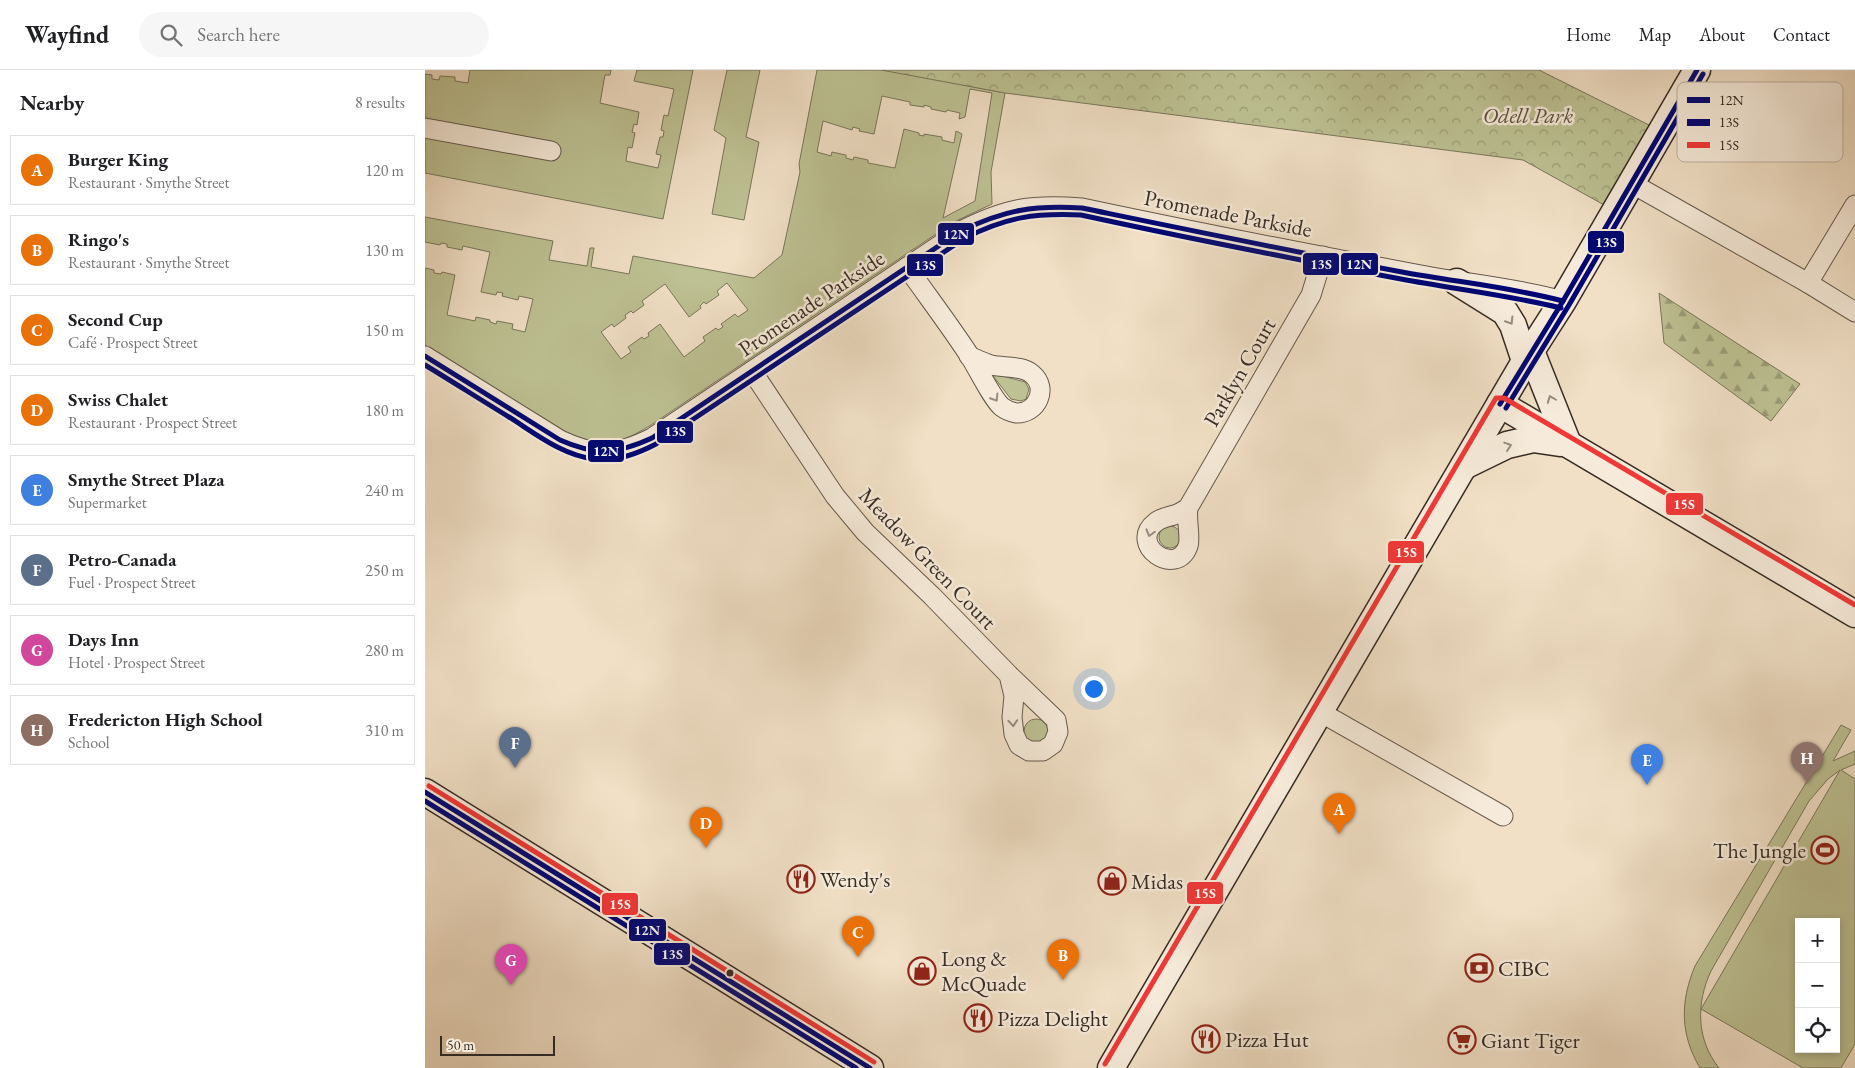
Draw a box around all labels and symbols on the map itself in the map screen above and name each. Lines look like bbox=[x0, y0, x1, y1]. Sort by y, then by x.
legend bbox=[1677, 82, 1843, 162]
text: 12N bbox=[1719, 91, 1744, 109]
park label: Odell Park bbox=[1483, 101, 1573, 130]
text: 13S bbox=[1719, 113, 1739, 131]
text: 15S bbox=[1719, 136, 1739, 154]
street label: Promenade Parkside bbox=[1142, 183, 1315, 244]
line badge: 12N bbox=[937, 222, 975, 246]
text: 12N bbox=[943, 225, 970, 243]
line badge: 13S bbox=[1587, 230, 1625, 254]
text: 13S bbox=[1595, 233, 1617, 251]
street label: Promenade Parkside bbox=[733, 244, 890, 363]
line badge: 13S bbox=[1302, 252, 1340, 276]
line badge: 12N bbox=[1340, 252, 1379, 276]
line badge: 13S bbox=[906, 253, 944, 277]
text: 13S bbox=[1310, 255, 1332, 273]
text: 12N bbox=[1346, 255, 1373, 273]
text: 13S bbox=[914, 256, 936, 274]
street label: Parklyn Court bbox=[1197, 313, 1282, 432]
one-way arrow bbox=[1503, 315, 1513, 324]
one-way arrow bbox=[989, 392, 999, 401]
one-way arrow bbox=[1547, 395, 1557, 403]
line badge: 13S bbox=[656, 420, 694, 444]
text: 13S bbox=[664, 422, 686, 440]
line badge: 12N bbox=[587, 439, 625, 463]
text: 12N bbox=[593, 442, 620, 460]
one-way arrow bbox=[1504, 442, 1512, 452]
street label: Meadow Green Court bbox=[852, 481, 1003, 636]
line badge: 15S bbox=[1665, 492, 1704, 516]
text: 15S bbox=[1673, 495, 1695, 513]
one-way arrow bbox=[1145, 529, 1156, 538]
line badge: 15S bbox=[1387, 540, 1425, 564]
text: 15S bbox=[1395, 543, 1417, 561]
your location bbox=[1081, 676, 1107, 702]
one-way arrow bbox=[1007, 720, 1018, 728]
pin: F bbox=[499, 727, 531, 768]
pin: H bbox=[1791, 742, 1823, 783]
pin: E bbox=[1631, 744, 1663, 785]
pin: A bbox=[1323, 793, 1355, 834]
pin: D bbox=[690, 807, 722, 848]
sports icon: The Jungle bbox=[1810, 835, 1840, 865]
place label: The Jungle bbox=[1713, 836, 1806, 865]
restaurant icon: Wendy's bbox=[786, 864, 816, 894]
place label: Wendy's bbox=[820, 865, 890, 894]
shop icon: Midas bbox=[1097, 866, 1127, 896]
place label: Midas bbox=[1131, 867, 1183, 896]
line badge: 15S bbox=[1186, 881, 1224, 905]
text: 15S bbox=[1194, 884, 1216, 902]
line badge: 15S bbox=[601, 892, 639, 916]
text: 15S bbox=[609, 895, 631, 913]
pin: C bbox=[842, 916, 874, 957]
line badge: 12N bbox=[628, 918, 667, 942]
text: 12N bbox=[634, 921, 661, 939]
pin: B bbox=[1047, 939, 1079, 980]
line badge: 13S bbox=[653, 942, 691, 966]
pin: G bbox=[495, 944, 527, 985]
place label: Long & McQuade bbox=[941, 944, 1027, 998]
text: 13S bbox=[661, 945, 683, 963]
bank icon: CIBC bbox=[1464, 953, 1494, 983]
place label: CIBC bbox=[1498, 954, 1550, 983]
shop icon: Long & McQuade bbox=[907, 956, 937, 986]
unlabelled marker bbox=[725, 968, 735, 978]
restaurant icon: Pizza Delight bbox=[963, 1003, 993, 1033]
place label: Pizza Delight bbox=[997, 1004, 1108, 1033]
restaurant icon: Pizza Hut bbox=[1191, 1024, 1221, 1054]
place label: Pizza Hut bbox=[1225, 1025, 1309, 1054]
supermarket icon: Giant Tiger bbox=[1447, 1025, 1477, 1055]
place label: Giant Tiger bbox=[1481, 1026, 1580, 1055]
scale bar bbox=[440, 1033, 555, 1056]

